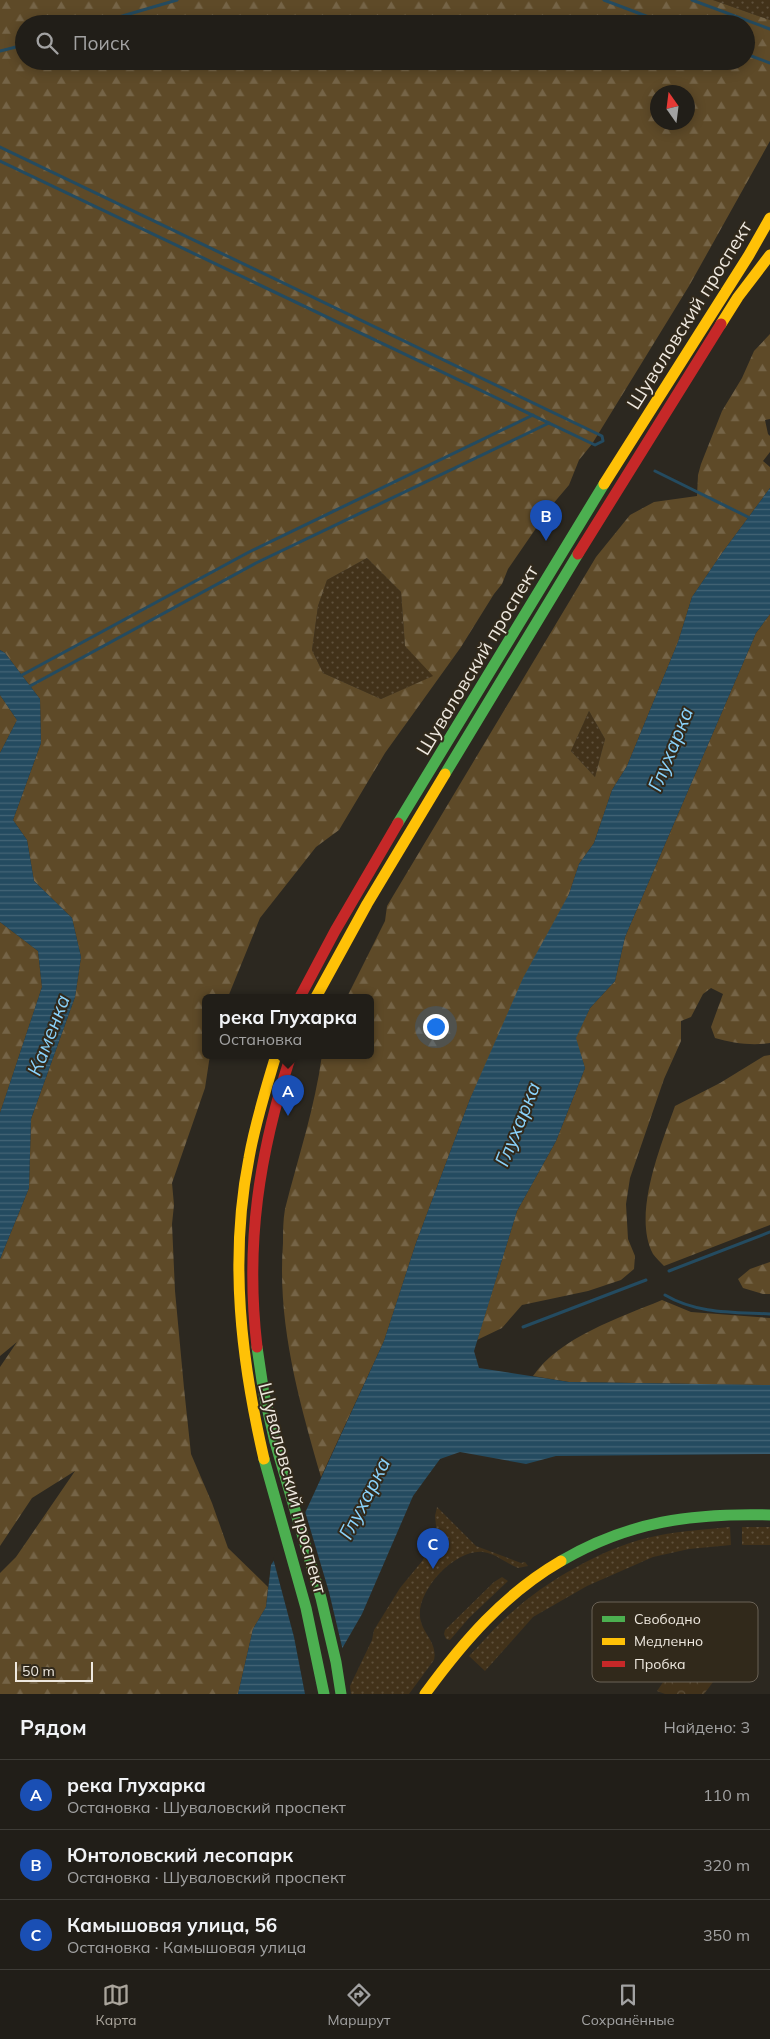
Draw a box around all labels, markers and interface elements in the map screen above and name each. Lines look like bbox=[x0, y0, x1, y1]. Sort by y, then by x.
search box bbox=[15, 15, 755, 70]
icon: search bbox=[33, 29, 61, 57]
text: Поиск bbox=[73, 31, 130, 55]
north arrow bbox=[650, 85, 695, 130]
street label: Шуваловский проспект bbox=[621, 216, 757, 414]
pin: B bbox=[530, 500, 562, 541]
street label: Шуваловский проспект bbox=[411, 560, 543, 759]
water label: Глухарка bbox=[642, 703, 698, 795]
water label: Каменка bbox=[21, 991, 75, 1079]
popup bbox=[202, 994, 374, 1059]
text: река Глухарка bbox=[219, 1005, 357, 1029]
your location bbox=[423, 1014, 449, 1040]
text: Остановка bbox=[219, 1029, 302, 1049]
pin: A bbox=[272, 1075, 304, 1116]
water label: Глухарка bbox=[489, 1078, 545, 1170]
street label: Шуваловский проспект bbox=[253, 1380, 333, 1596]
water label: Глухарка bbox=[333, 1453, 395, 1543]
pin: C bbox=[417, 1528, 449, 1569]
legend bbox=[592, 1602, 758, 1682]
text: Свободно bbox=[634, 1610, 701, 1628]
text: Медленно bbox=[634, 1632, 703, 1650]
text: Пробка bbox=[634, 1655, 686, 1673]
scale bar bbox=[15, 1659, 92, 1682]
text: 50 m bbox=[22, 1662, 55, 1680]
text: Рядом bbox=[20, 1714, 87, 1740]
text: Найдено: 3 bbox=[664, 1717, 750, 1737]
text: река Глухарка bbox=[67, 1773, 206, 1797]
text: A bbox=[30, 1785, 42, 1805]
text: 110 m bbox=[703, 1785, 750, 1805]
text: Остановка · Шуваловский проспект bbox=[67, 1797, 346, 1817]
text: Юнтоловский лесопарк bbox=[67, 1843, 293, 1867]
text: B bbox=[30, 1855, 42, 1875]
text: 320 m bbox=[703, 1855, 750, 1875]
text: Остановка · Шуваловский проспект bbox=[67, 1867, 346, 1887]
text: Камышовая улица, 56 bbox=[67, 1913, 277, 1937]
text: C bbox=[31, 1925, 41, 1945]
text: 350 m bbox=[703, 1925, 750, 1945]
text: Остановка · Камышовая улица bbox=[67, 1937, 306, 1957]
tab: Карта bbox=[95, 1981, 137, 2029]
tab: Маршрут bbox=[328, 1981, 390, 2029]
tab: Сохранённые bbox=[581, 1981, 675, 2029]

